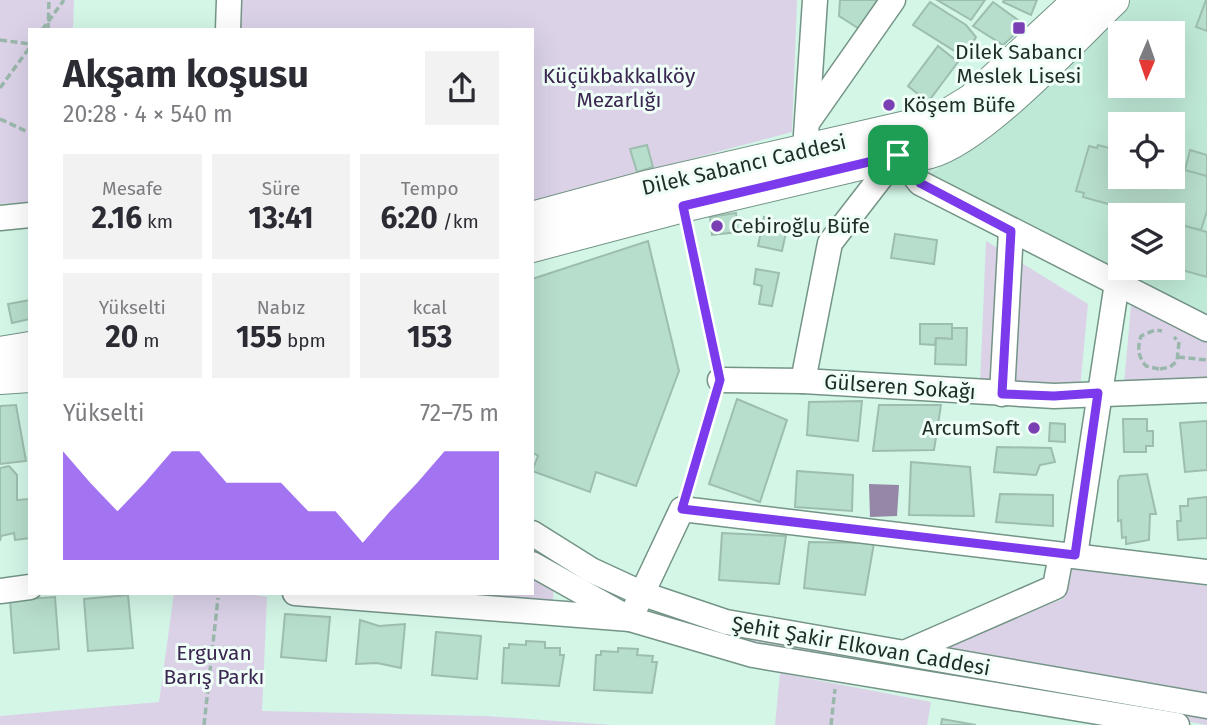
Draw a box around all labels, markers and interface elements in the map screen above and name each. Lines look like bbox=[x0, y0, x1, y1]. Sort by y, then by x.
marker: Dilek Sabancı Meslek Lisesi bbox=[1011, 20, 1027, 36]
north arrow bbox=[1108, 21, 1185, 98]
map controls bbox=[1108, 21, 1185, 280]
place label: Dilek Sabancı Meslek Lisesi bbox=[955, 39, 1083, 89]
text: Akşam koşusu bbox=[63, 51, 309, 97]
button: share bbox=[425, 51, 499, 125]
park label: Küçükbakkalköy Mezarlığı bbox=[543, 63, 696, 113]
place label: Köşem Büfe bbox=[903, 92, 1015, 118]
marker: Köşem Büfe bbox=[881, 97, 897, 113]
text: 20:28 · 4 × 540 m bbox=[63, 100, 233, 128]
button: locate bbox=[1108, 112, 1185, 189]
pin bbox=[868, 125, 928, 185]
street label: Dilek Sabancı Caddesi bbox=[639, 129, 849, 201]
icon: arrive bbox=[879, 136, 917, 174]
text: Mesafe bbox=[102, 177, 163, 200]
text: Süre bbox=[262, 177, 300, 200]
text: Tempo bbox=[401, 177, 459, 200]
text: 2.16 bbox=[92, 200, 142, 236]
text: 13:41 bbox=[248, 200, 314, 236]
text: 6:20 bbox=[381, 200, 438, 236]
button: layers bbox=[1108, 203, 1185, 280]
text: km bbox=[142, 210, 173, 233]
text: /km bbox=[438, 210, 479, 233]
place label: Cebiroğlu Büfe bbox=[731, 213, 870, 239]
marker: Cebiroğlu Büfe bbox=[709, 218, 725, 234]
text: Yükselti bbox=[99, 296, 166, 319]
text: Nabız bbox=[257, 296, 305, 319]
text: kcal bbox=[413, 296, 447, 319]
text: 20 bbox=[105, 319, 138, 355]
text: 155 bbox=[236, 319, 282, 355]
text: 153 bbox=[407, 319, 452, 355]
text: m bbox=[138, 329, 160, 352]
text: bpm bbox=[282, 329, 326, 352]
street label: Gülseren Sokağı bbox=[823, 369, 977, 405]
text: Yükselti bbox=[63, 399, 144, 427]
text: 72–75 m bbox=[420, 399, 499, 427]
place label: ArcumSoft bbox=[922, 415, 1020, 441]
marker: ArcumSoft bbox=[1026, 420, 1042, 436]
street label: Şehit Şakir Elkovan Caddesi bbox=[730, 610, 992, 682]
park label: Erguvan Barış Parkı bbox=[164, 640, 264, 690]

